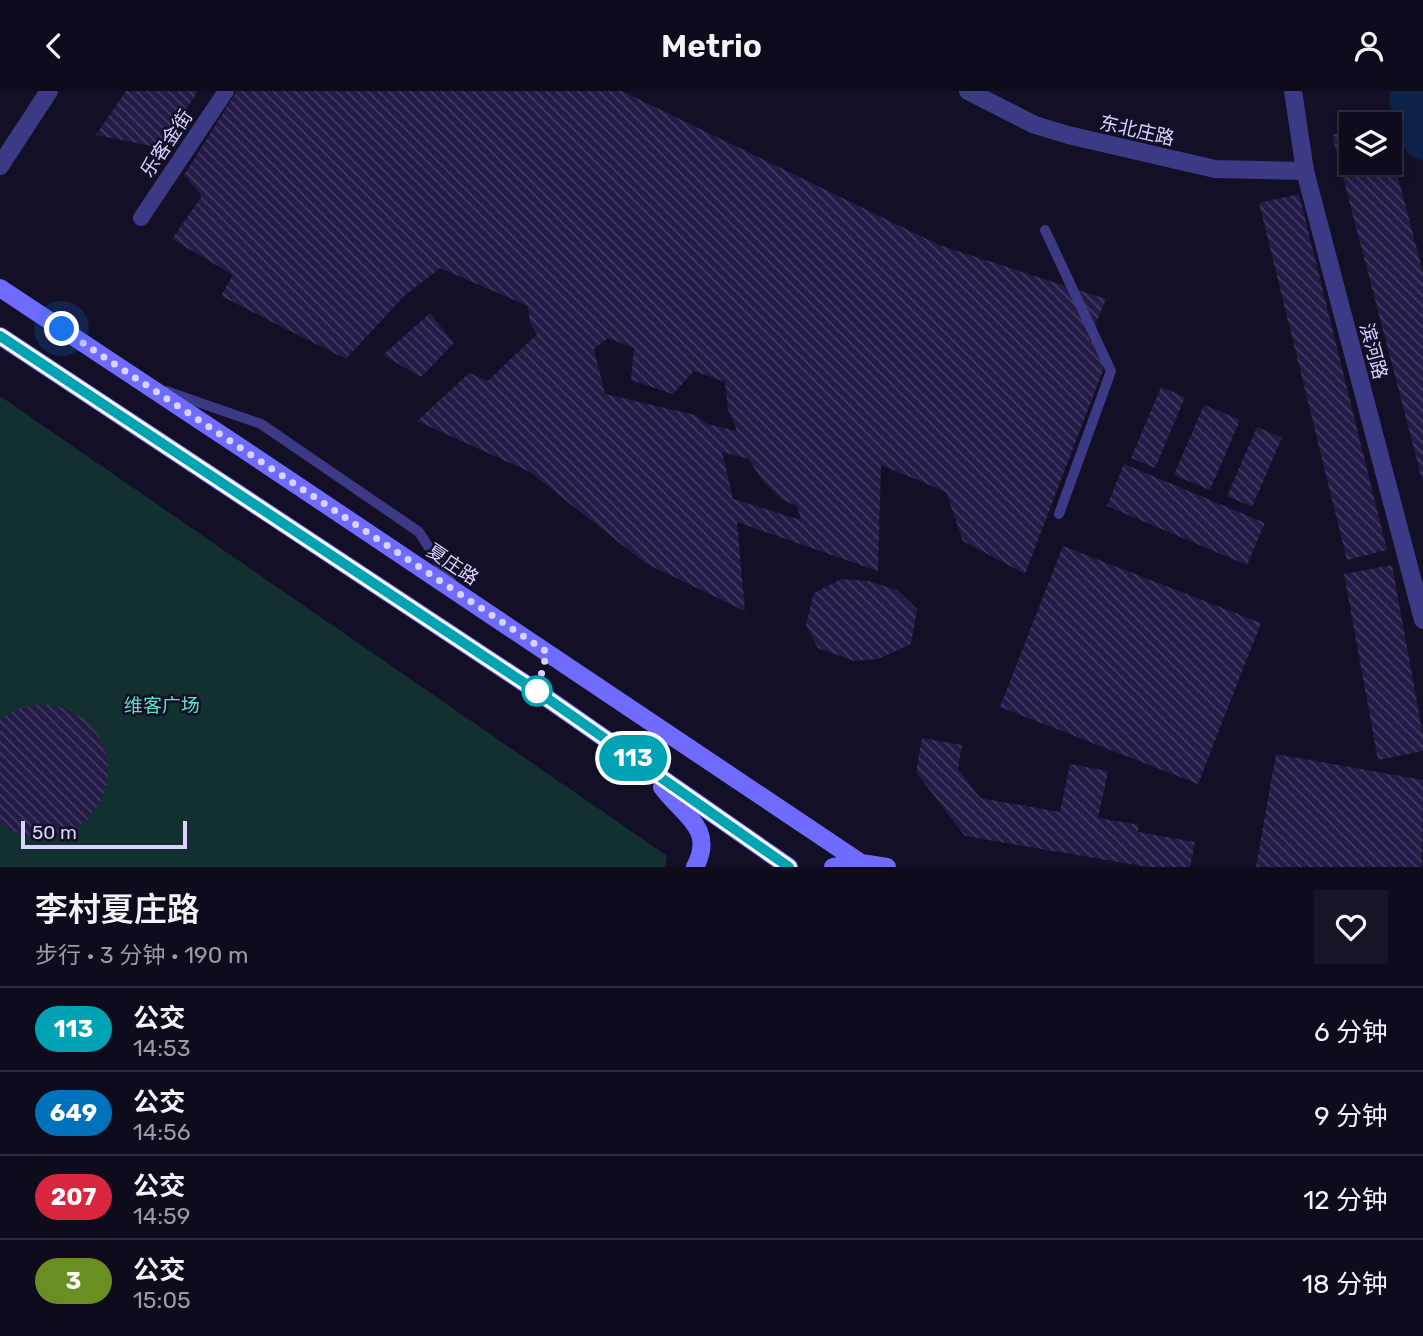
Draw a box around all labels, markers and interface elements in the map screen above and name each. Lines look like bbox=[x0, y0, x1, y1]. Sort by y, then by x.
icon: back bbox=[35, 27, 73, 65]
text: Metrio bbox=[661, 27, 762, 65]
icon: person bbox=[1350, 27, 1388, 65]
street label: 乐客金街 bbox=[136, 105, 197, 181]
street label: 东北庄路 bbox=[1097, 111, 1177, 150]
map controls bbox=[1339, 112, 1402, 175]
button: layers bbox=[1339, 112, 1402, 175]
your location bbox=[44, 311, 79, 346]
street label: 滨河路 bbox=[1355, 321, 1392, 382]
street label: 夏庄路 bbox=[423, 539, 483, 590]
unlabelled marker bbox=[522, 676, 552, 706]
park label: 维客广场 bbox=[124, 694, 200, 717]
line badge: 113 bbox=[593, 735, 673, 781]
text: 113 bbox=[613, 744, 653, 772]
scale bar bbox=[21, 818, 187, 850]
text: 50 m bbox=[32, 821, 77, 844]
text: 李村夏庄路 bbox=[35, 890, 200, 929]
button: heart bbox=[1314, 890, 1388, 964]
text: 步行 · 3 分钟 · 190 m bbox=[35, 941, 248, 969]
text: 公交 bbox=[133, 1003, 185, 1034]
text: 113 bbox=[54, 1015, 93, 1043]
text: 6 分钟 bbox=[1314, 1017, 1388, 1048]
text: 14:53 bbox=[133, 1034, 191, 1062]
text: 公交 bbox=[133, 1087, 185, 1118]
text: 649 bbox=[50, 1099, 97, 1127]
text: 9 分钟 bbox=[1314, 1101, 1388, 1132]
text: 14:56 bbox=[133, 1118, 191, 1146]
text: 公交 bbox=[133, 1171, 185, 1202]
text: 207 bbox=[51, 1183, 96, 1211]
text: 12 分钟 bbox=[1303, 1185, 1388, 1216]
text: 14:59 bbox=[133, 1202, 190, 1230]
text: 公交 bbox=[133, 1255, 185, 1286]
text: 3 bbox=[66, 1267, 81, 1295]
text: 18 分钟 bbox=[1302, 1269, 1388, 1300]
text: 15:05 bbox=[133, 1286, 191, 1314]

